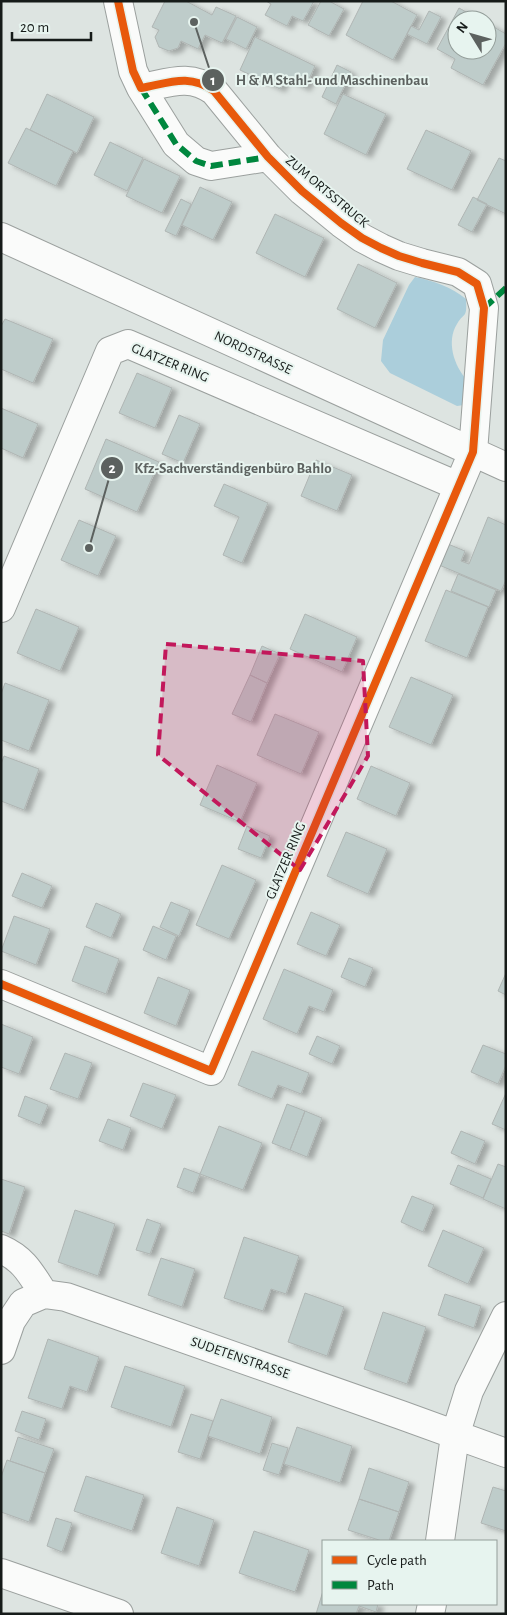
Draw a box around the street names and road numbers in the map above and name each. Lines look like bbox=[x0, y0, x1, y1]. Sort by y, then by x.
street label: ZUM ORTSSTRUCK bbox=[283, 153, 371, 231]
street label: NORDSTRASSE bbox=[212, 329, 294, 377]
street label: GLATZER RING bbox=[129, 341, 211, 385]
street label: GLATZER RING bbox=[264, 821, 308, 901]
street label: SUDETENSTRASSE bbox=[189, 1335, 291, 1382]

